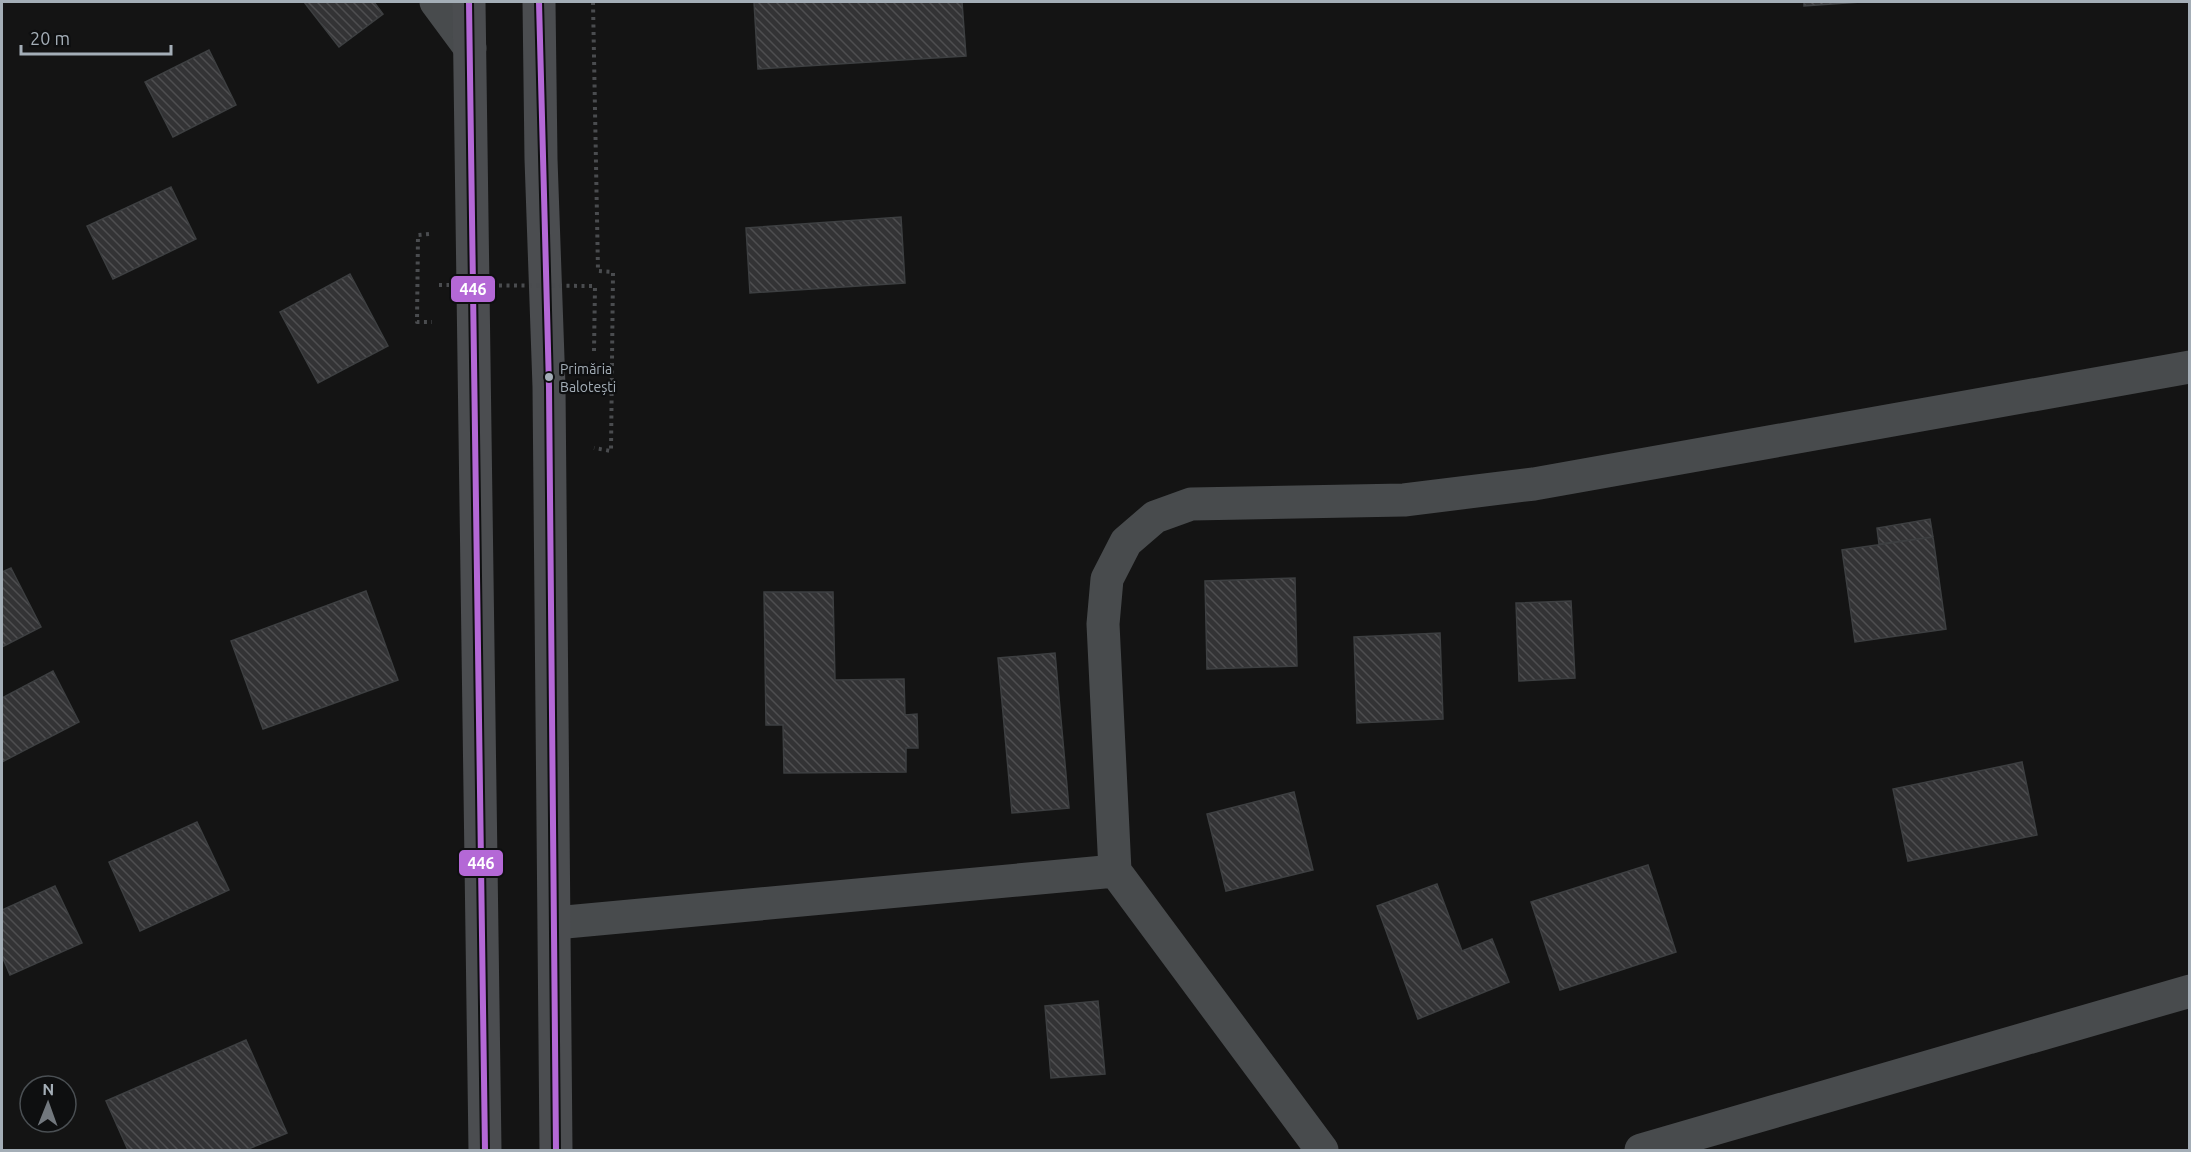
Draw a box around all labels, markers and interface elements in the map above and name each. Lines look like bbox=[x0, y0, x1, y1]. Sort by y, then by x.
scale bar bbox=[21, 18, 171, 56]
text: 20 m bbox=[30, 28, 70, 48]
line badge: 446 bbox=[450, 275, 496, 303]
text: 446 bbox=[459, 280, 487, 298]
place label: Primăria Balotești bbox=[560, 361, 616, 395]
marker: Primăria Balotești bbox=[543, 371, 555, 383]
line badge: 446 bbox=[458, 849, 504, 877]
text: 446 bbox=[467, 854, 495, 872]
north arrow bbox=[18, 1074, 78, 1134]
text: N bbox=[42, 1080, 54, 1098]

